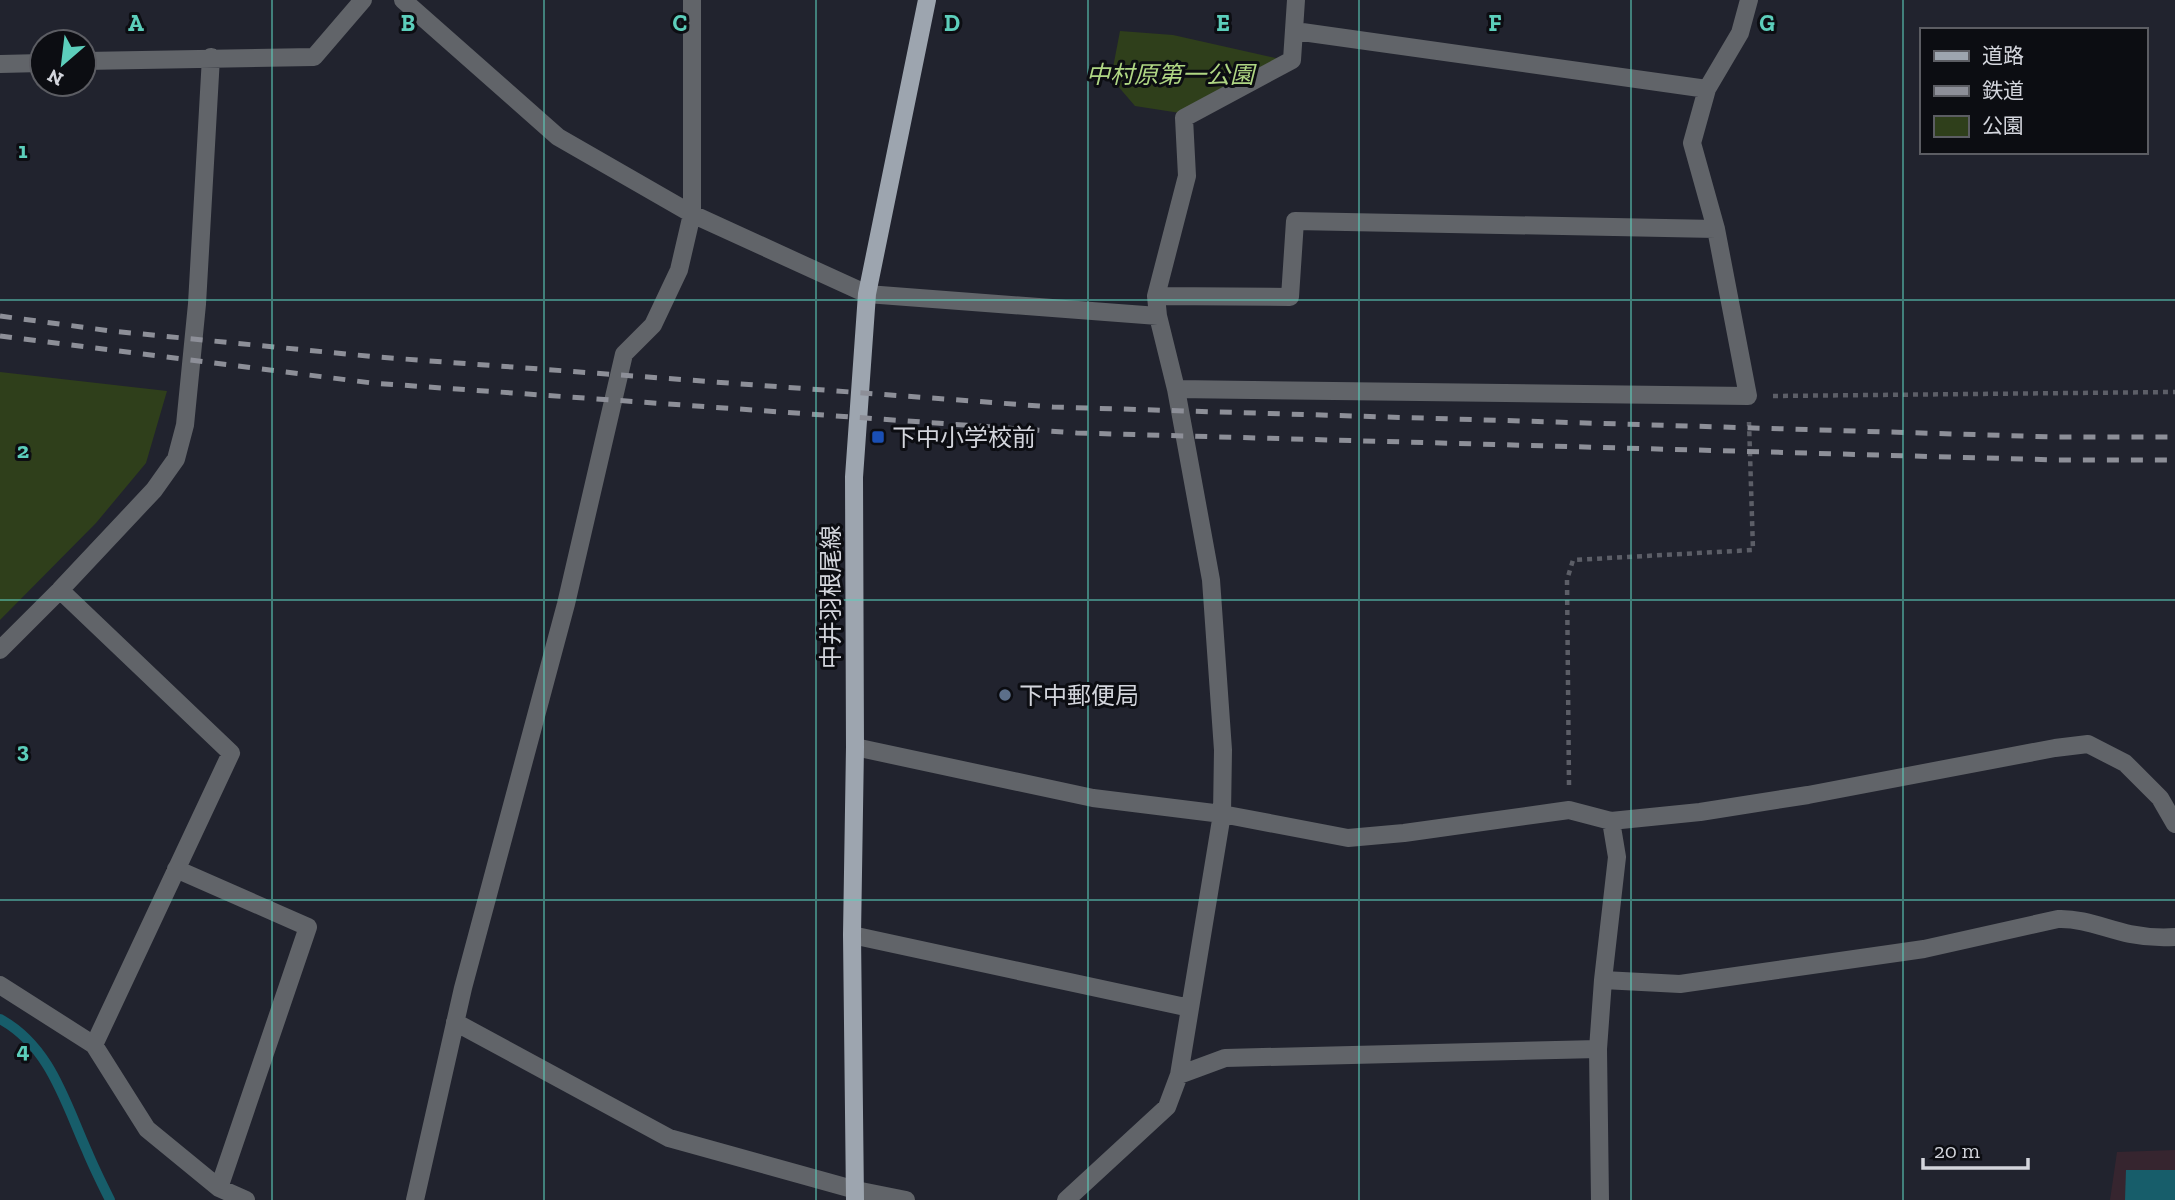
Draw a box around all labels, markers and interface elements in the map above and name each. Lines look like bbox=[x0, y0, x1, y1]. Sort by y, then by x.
text: A bbox=[128, 9, 144, 37]
text: B bbox=[401, 9, 415, 37]
text: C bbox=[673, 9, 687, 37]
text: D bbox=[944, 9, 960, 37]
text: E bbox=[1216, 9, 1230, 37]
text: F bbox=[1488, 9, 1502, 37]
text: G bbox=[1759, 9, 1775, 37]
north arrow bbox=[28, 28, 98, 98]
legend bbox=[1920, 28, 2147, 154]
text: 道路 bbox=[1982, 43, 2024, 68]
park label: 中村原第一公園 bbox=[1086, 60, 1257, 89]
text: N bbox=[43, 64, 67, 91]
text: 鉄道 bbox=[1982, 78, 2024, 103]
text: 公園 bbox=[1982, 113, 2024, 138]
text: 1 bbox=[18, 136, 28, 164]
place label: 下中小学校前 bbox=[892, 423, 1036, 452]
marker: 下中小学校前 bbox=[870, 429, 886, 445]
text: 2 bbox=[17, 436, 29, 464]
street label: 中井羽根尾線 bbox=[816, 525, 845, 669]
place label: 下中郵便局 bbox=[1019, 681, 1139, 710]
marker: 下中郵便局 bbox=[997, 687, 1013, 703]
text: 3 bbox=[17, 736, 29, 764]
text: 4 bbox=[16, 1036, 30, 1064]
scale bar bbox=[1923, 1126, 2028, 1170]
text: 20 m bbox=[1934, 1138, 1980, 1163]

